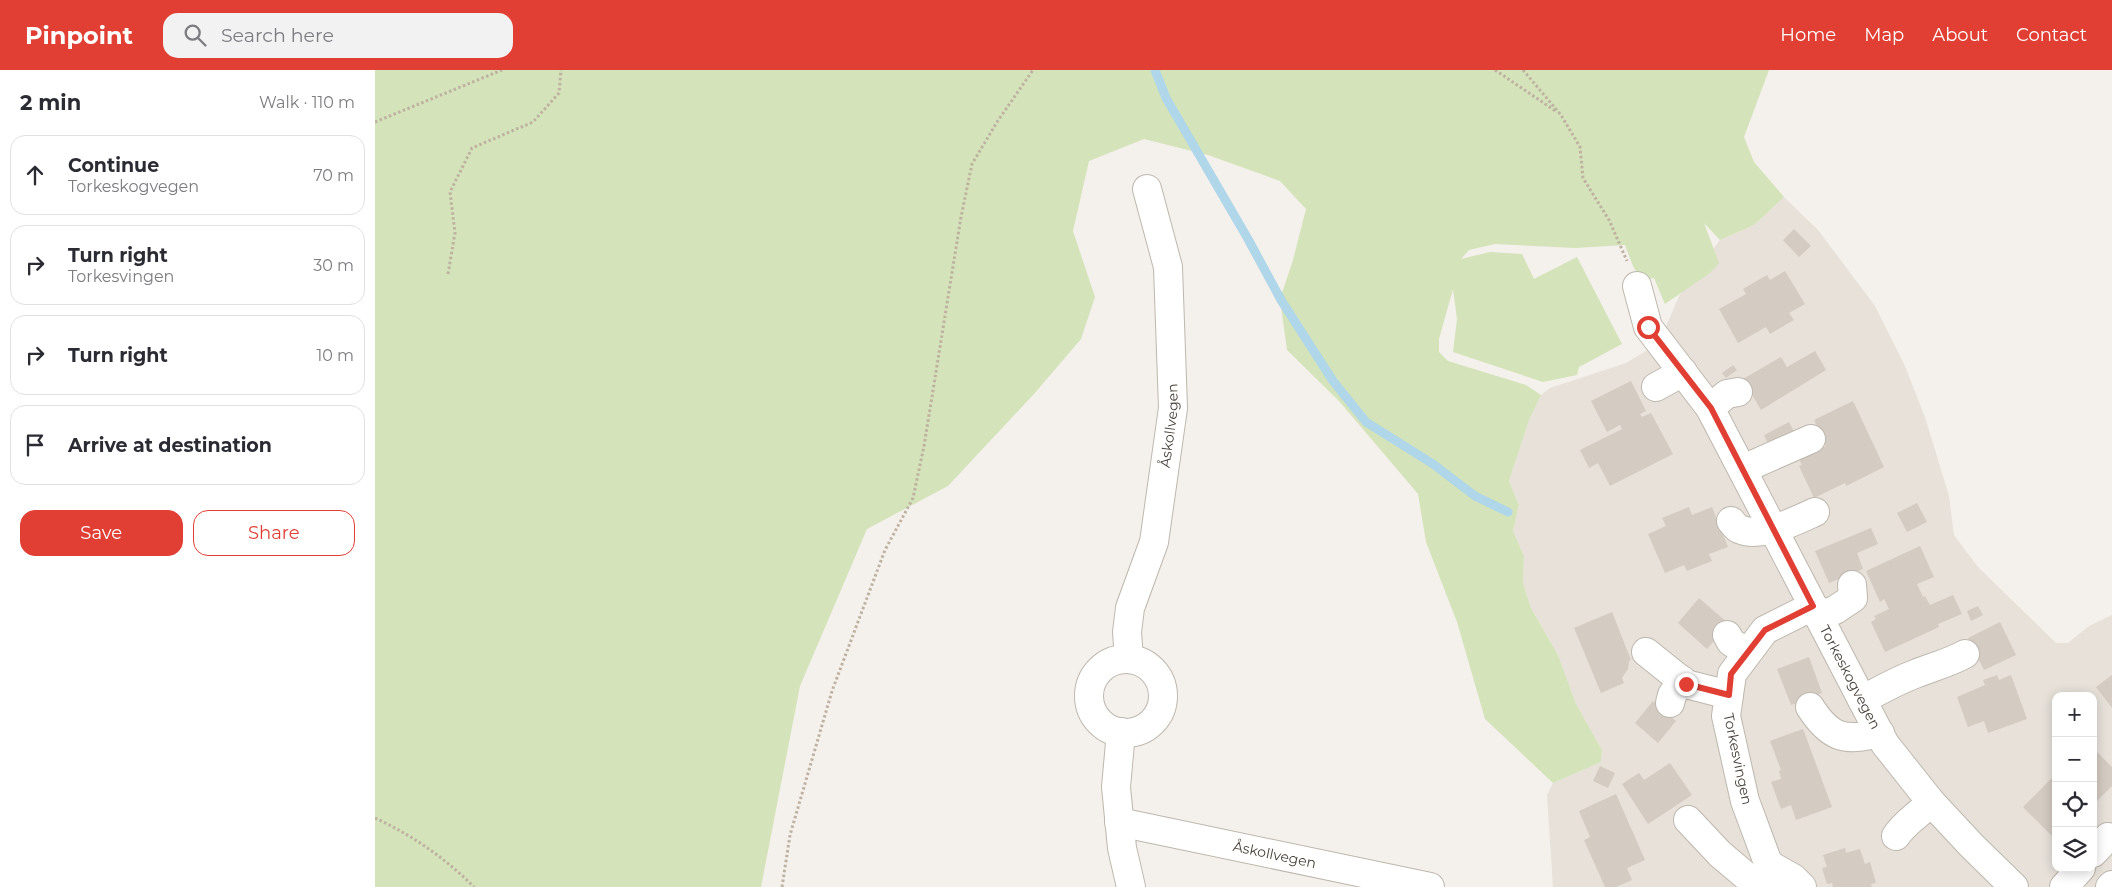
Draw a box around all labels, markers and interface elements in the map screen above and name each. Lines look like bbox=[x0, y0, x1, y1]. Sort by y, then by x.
search box bbox=[163, 13, 513, 58]
text: Pinpoint bbox=[25, 21, 133, 50]
icon: search bbox=[181, 21, 209, 49]
text: Search here bbox=[221, 24, 334, 47]
text: Home bbox=[1780, 24, 1836, 46]
text: Map bbox=[1864, 24, 1904, 46]
text: About bbox=[1932, 24, 1988, 46]
text: Contact bbox=[2016, 24, 2087, 46]
text: 2 min bbox=[20, 90, 81, 115]
text: Walk · 110 m bbox=[259, 93, 355, 112]
text: Continue bbox=[68, 154, 159, 177]
icon: ahead bbox=[21, 161, 49, 189]
text: 70 m bbox=[313, 166, 354, 185]
text: Torkeskogvegen bbox=[68, 177, 199, 196]
text: Turn right bbox=[68, 244, 168, 267]
icon: right bbox=[21, 251, 49, 279]
text: 30 m bbox=[313, 256, 354, 275]
text: Torkesvingen bbox=[68, 267, 174, 286]
route start bbox=[1637, 316, 1660, 339]
icon: right bbox=[21, 341, 49, 369]
text: Turn right bbox=[68, 344, 168, 367]
text: 10 m bbox=[316, 346, 354, 365]
street label: Åskollvegen bbox=[1155, 383, 1182, 469]
icon: arrive bbox=[21, 431, 49, 459]
text: Arrive at destination bbox=[68, 434, 272, 457]
button: Save bbox=[20, 510, 183, 556]
button: Share bbox=[193, 510, 355, 556]
street label: Torkeskogvegen bbox=[1816, 622, 1885, 732]
route end bbox=[1675, 673, 1698, 696]
map controls bbox=[2052, 692, 2097, 872]
button: + bbox=[2052, 692, 2097, 737]
street label: Torkesvingen bbox=[1720, 712, 1756, 806]
button: − bbox=[2052, 737, 2097, 782]
button: locate bbox=[2052, 782, 2097, 827]
button: layers bbox=[2052, 827, 2097, 872]
street label: Åskollvegen bbox=[1231, 836, 1318, 872]

